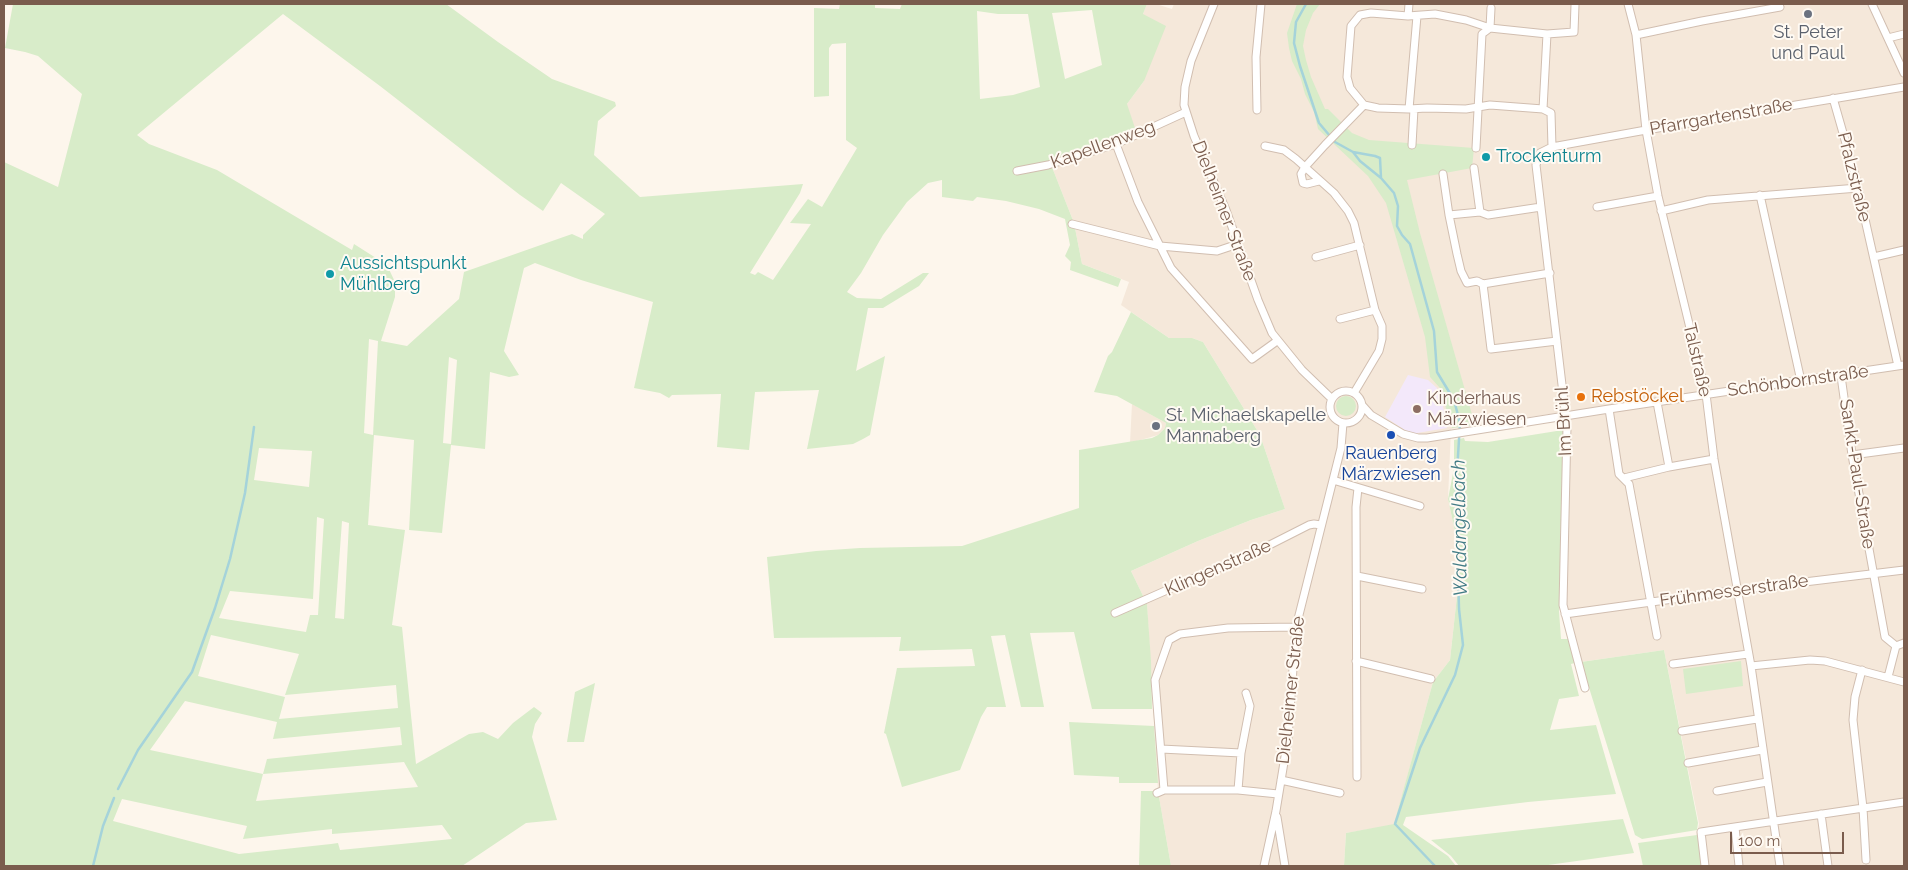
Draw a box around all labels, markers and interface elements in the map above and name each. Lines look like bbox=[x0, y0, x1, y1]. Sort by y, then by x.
marker: St. Peter und Paul bbox=[1802, 8, 1814, 20]
place label: St. Peter und Paul bbox=[1771, 22, 1845, 64]
street label: Pfarrgartenstraße bbox=[1648, 94, 1794, 140]
street label: Kapellenweg bbox=[1048, 116, 1158, 174]
street label: Pfalzstraße bbox=[1832, 130, 1876, 224]
street label: Dielheimer Straße bbox=[1187, 138, 1261, 284]
place label: Trockenturm bbox=[1496, 146, 1602, 168]
marker: Trockenturm bbox=[1480, 151, 1492, 163]
place label: Aussichtspunkt Mühlberg bbox=[340, 253, 467, 296]
marker: Aussichtspunkt Mühlberg bbox=[324, 268, 336, 280]
street label: Talstraße bbox=[1678, 321, 1716, 399]
street label: Schönbornstraße bbox=[1726, 360, 1870, 402]
street label: Im Brühl bbox=[1551, 385, 1577, 457]
place label: Rebstöckel bbox=[1591, 386, 1684, 408]
place label: Kinderhaus Märzwiesen bbox=[1427, 388, 1527, 430]
marker: Rebstöckel bbox=[1575, 391, 1587, 403]
street label: Sankt-Paul-Straße bbox=[1834, 397, 1880, 551]
marker: Kinderhaus Märzwiesen bbox=[1411, 403, 1423, 415]
place label: St. Michaelskapelle Mannaberg bbox=[1166, 405, 1326, 448]
marker: St. Michaelskapelle Mannaberg bbox=[1150, 420, 1162, 432]
marker: Rauenberg Märzwiesen bbox=[1385, 429, 1397, 441]
place label: Rauenberg Märzwiesen bbox=[1341, 443, 1441, 486]
water label: Waldangelbach bbox=[1447, 459, 1473, 597]
street label: Klingenstraße bbox=[1161, 535, 1275, 601]
street label: Frühmesserstraße bbox=[1658, 570, 1810, 612]
street label: Dielheimer Straße bbox=[1272, 615, 1310, 765]
scale bar bbox=[1733, 822, 1847, 854]
text: 100 m bbox=[1738, 832, 1780, 850]

